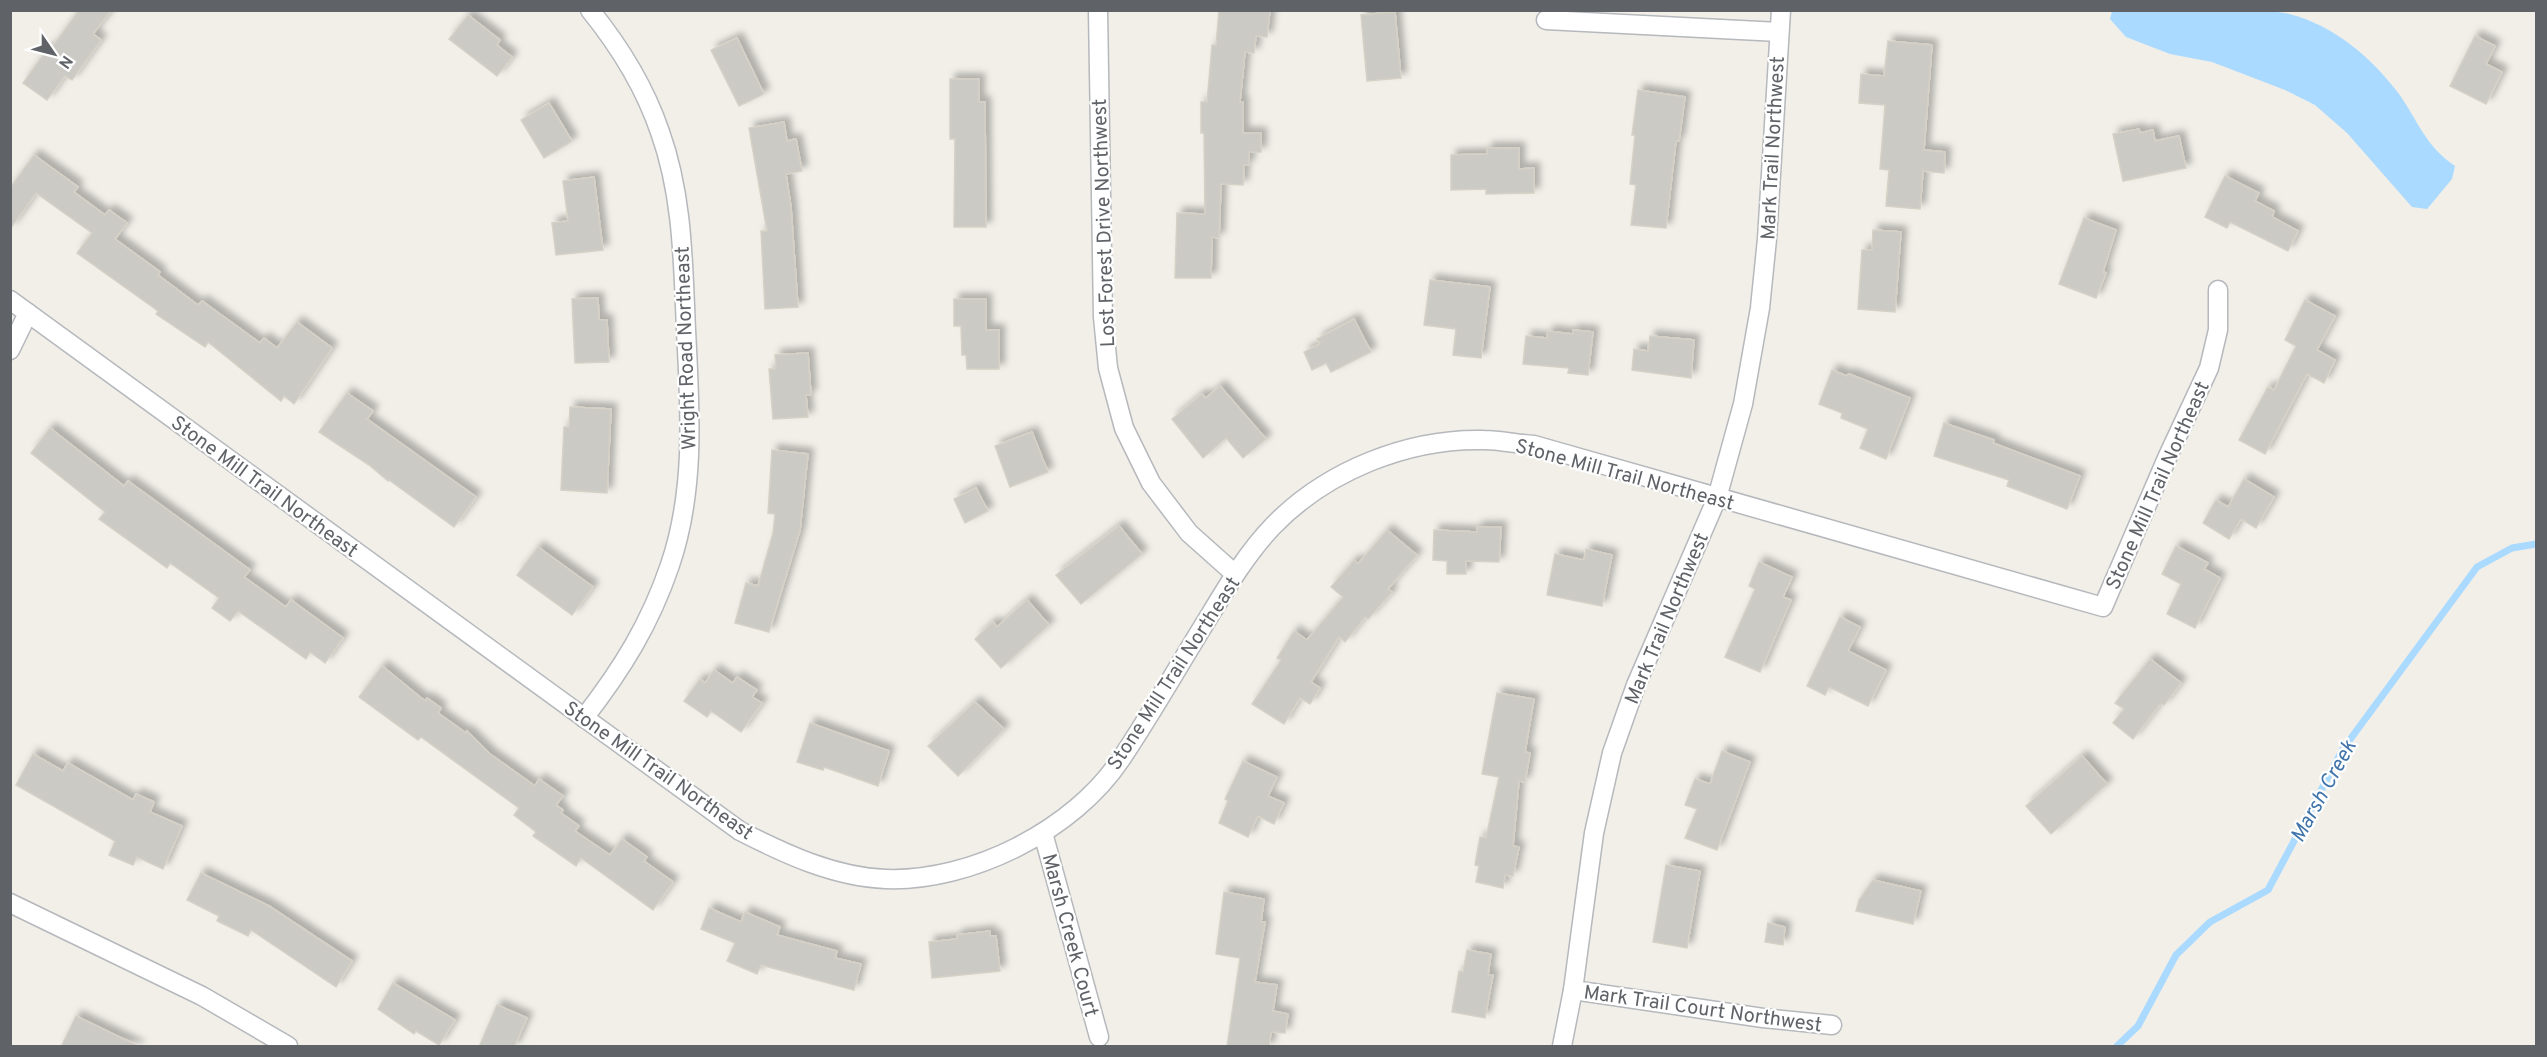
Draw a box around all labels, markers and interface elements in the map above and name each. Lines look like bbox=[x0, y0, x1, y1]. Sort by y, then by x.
north arrow bbox=[24, 24, 84, 84]
text: N bbox=[53, 51, 76, 72]
street label: Mark Trail Northwest bbox=[1756, 55, 1792, 241]
street label: Lost Forest Drive Northwest bbox=[1088, 98, 1122, 348]
street label: Wright Road Northeast bbox=[670, 246, 704, 450]
street label: Stone Mill Trail Northeast bbox=[2101, 377, 2217, 594]
street label: Stone Mill Trail Northeast bbox=[165, 411, 363, 564]
street label: Stone Mill Trail Northeast bbox=[1512, 434, 1737, 518]
street label: Mark Trail Northwest bbox=[1620, 529, 1716, 709]
street label: Stone Mill Trail Northeast bbox=[1102, 572, 1247, 776]
street label: Stone Mill Trail Northeast bbox=[558, 696, 758, 847]
water label: Marsh Creek bbox=[2285, 736, 2364, 848]
street label: Marsh Creek Court bbox=[1035, 851, 1103, 1020]
street label: Mark Trail Court Northwest bbox=[1582, 980, 1823, 1040]

